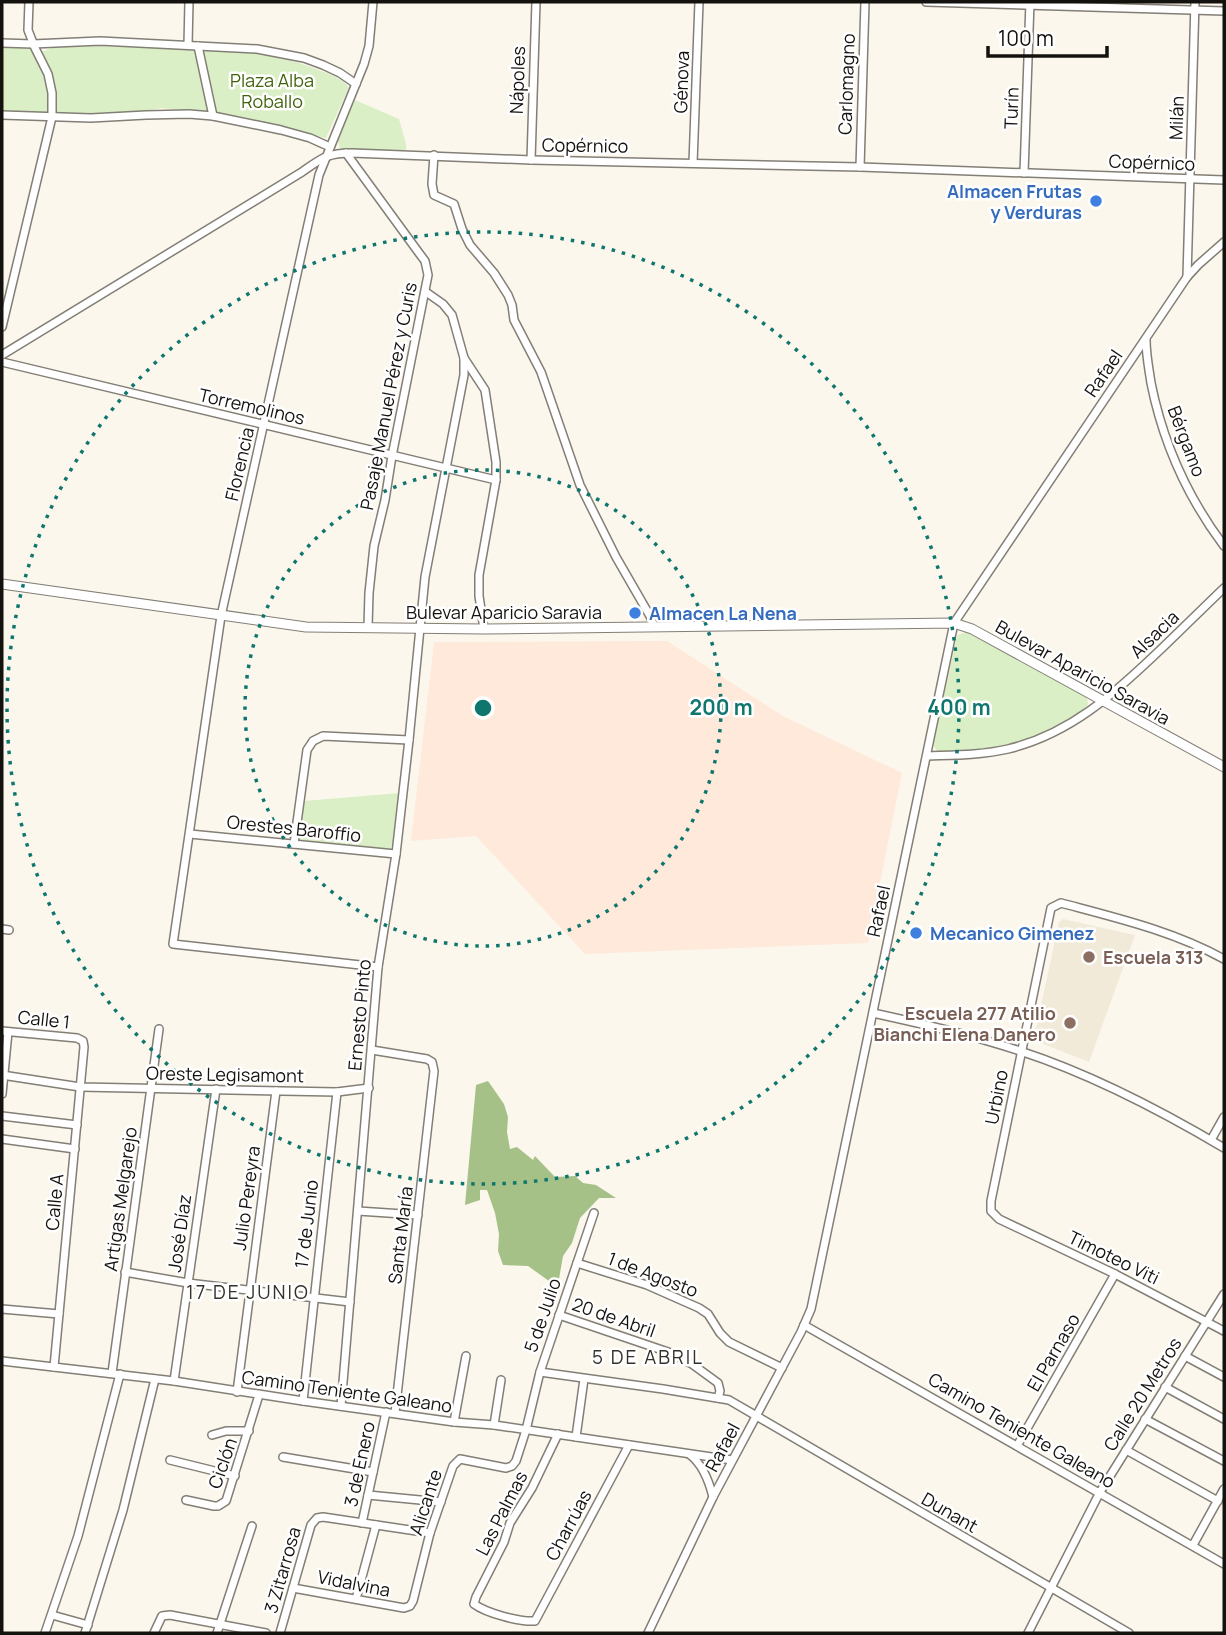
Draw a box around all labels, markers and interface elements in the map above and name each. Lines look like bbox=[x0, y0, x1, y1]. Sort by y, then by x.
scale bar bbox=[988, 14, 1107, 58]
text: 100 m bbox=[998, 24, 1054, 52]
street label: Carlomagno bbox=[832, 33, 860, 135]
street label: Nápoles bbox=[504, 46, 530, 114]
street label: Génova bbox=[668, 50, 694, 114]
park label: Plaza Alba Roballo bbox=[230, 68, 314, 113]
street label: Turín bbox=[998, 87, 1024, 129]
street label: Milán bbox=[1163, 95, 1189, 141]
street label: Copérnico bbox=[542, 132, 628, 158]
street label: Copérnico bbox=[1108, 148, 1196, 176]
place label: Almacen Frutas y Verduras bbox=[947, 179, 1082, 224]
marker: Almacen Frutas y Verduras bbox=[1088, 193, 1104, 209]
street label: Pasaje Manuel Pérez y Curis bbox=[354, 280, 422, 512]
street label: Rafael bbox=[1078, 345, 1128, 401]
street label: Torremolinos bbox=[197, 382, 307, 430]
street label: Bérgamo bbox=[1163, 402, 1211, 480]
street label: Florencia bbox=[219, 425, 259, 503]
street label: Bulevar Aparicio Saravia bbox=[406, 600, 602, 624]
place label: Almacen La Nena bbox=[649, 601, 797, 625]
marker: Almacen La Nena bbox=[627, 605, 643, 621]
street label: Alsacia bbox=[1124, 605, 1184, 663]
street label: Bulevar Aparicio Saravia bbox=[992, 614, 1174, 730]
text: 200 m bbox=[689, 693, 753, 721]
text: 400 m bbox=[927, 693, 991, 721]
centre of rings bbox=[471, 696, 495, 720]
street label: Orestes Baroffio bbox=[226, 809, 362, 847]
street label: Rafael bbox=[861, 883, 895, 939]
place label: Mecanico Gimenez bbox=[930, 921, 1094, 945]
marker: Mecanico Gimenez bbox=[908, 925, 924, 941]
place label: Escuela 313 bbox=[1103, 945, 1204, 969]
marker: Escuela 313 bbox=[1081, 949, 1097, 965]
street label: Ernesto Pinto bbox=[342, 958, 376, 1072]
place label: Escuela 277 Atilio Bianchi Elena Danero bbox=[873, 1001, 1056, 1046]
street label: Calle 1 bbox=[17, 1004, 71, 1034]
marker: Escuela 277 Atilio Bianchi Elena Danero bbox=[1062, 1015, 1078, 1031]
street label: Oreste Legisamont bbox=[146, 1061, 304, 1087]
street label: Urbino bbox=[979, 1068, 1013, 1126]
street label: Artigas Melgarejo bbox=[98, 1125, 142, 1273]
street label: Julio Pereyra bbox=[227, 1144, 265, 1252]
street label: Calle A bbox=[40, 1172, 68, 1231]
street label: 17 de Junio bbox=[289, 1178, 323, 1270]
street label: Santa María bbox=[382, 1185, 418, 1285]
street label: José Díaz bbox=[162, 1193, 196, 1273]
street label: Timoteo Viti bbox=[1064, 1225, 1164, 1289]
street label: 1 de Agosto bbox=[604, 1246, 702, 1302]
street label: 5 de Julio bbox=[518, 1275, 566, 1355]
district label: 17 DE JUNIO bbox=[186, 1279, 310, 1305]
street label: 20 de Abril bbox=[569, 1292, 659, 1342]
street label: El Parnaso bbox=[1021, 1309, 1085, 1395]
street label: Calle 20 Metros bbox=[1098, 1333, 1186, 1455]
district label: 5 DE ABRIL bbox=[592, 1344, 704, 1370]
street label: Camino Teniente Galeano bbox=[240, 1364, 454, 1418]
street label: Camino Teniente Galeano bbox=[924, 1367, 1120, 1493]
street label: Rafael bbox=[699, 1418, 745, 1476]
street label: 3 de Enero bbox=[338, 1419, 380, 1509]
street label: Ciclón bbox=[202, 1434, 242, 1492]
street label: Alicante bbox=[403, 1466, 447, 1538]
street label: Las Palmas bbox=[470, 1467, 532, 1559]
street label: Charrúas bbox=[539, 1486, 597, 1564]
street label: Dunant bbox=[917, 1486, 983, 1538]
street label: 3 Zitarrosa bbox=[258, 1524, 306, 1616]
street label: Vidalvina bbox=[316, 1564, 392, 1602]

